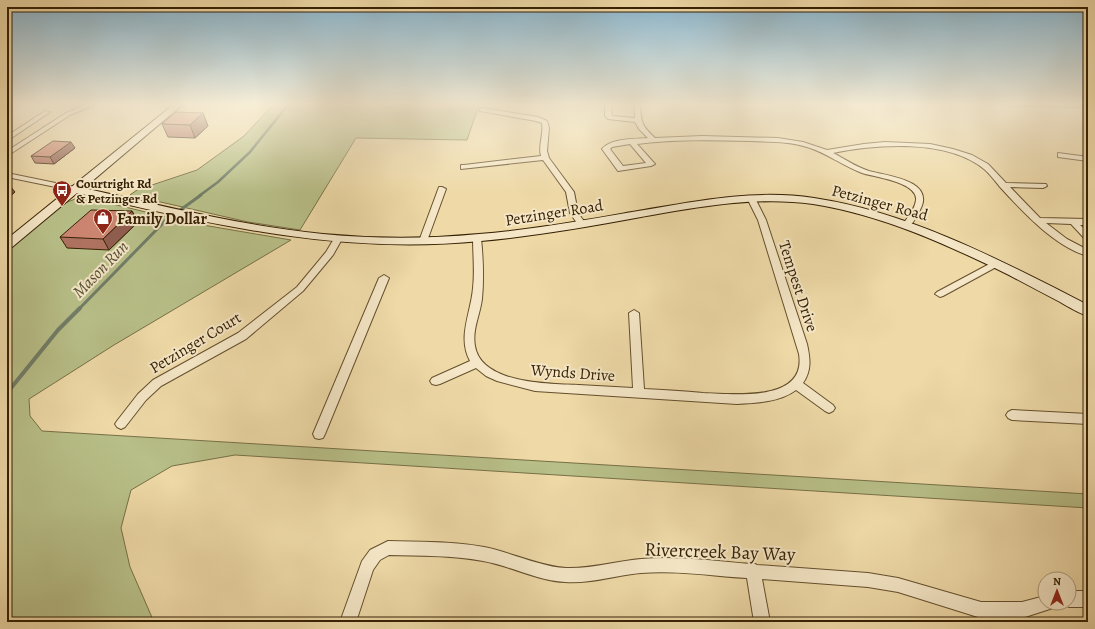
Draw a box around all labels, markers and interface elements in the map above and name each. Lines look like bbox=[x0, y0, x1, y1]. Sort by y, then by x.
place label: Courtright Rd & Petzinger Rd bbox=[76, 175, 157, 207]
bus stop icon: Courtright Rd & Petzinger Rd bbox=[51, 179, 73, 207]
street label: Petzinger Road bbox=[829, 180, 931, 227]
street label: Petzinger Road bbox=[504, 194, 605, 232]
shop icon: Family Dollar bbox=[92, 207, 114, 235]
place label: Family Dollar bbox=[117, 208, 207, 230]
water label: Mason Run bbox=[67, 236, 133, 303]
street label: Tempest Drive bbox=[773, 238, 823, 335]
street label: Petzinger Court bbox=[146, 307, 245, 379]
street label: Wynds Drive bbox=[529, 359, 616, 387]
street label: Rivercreek Bay Way bbox=[644, 536, 796, 568]
north arrow bbox=[1037, 571, 1077, 611]
text: N bbox=[1053, 574, 1061, 589]

